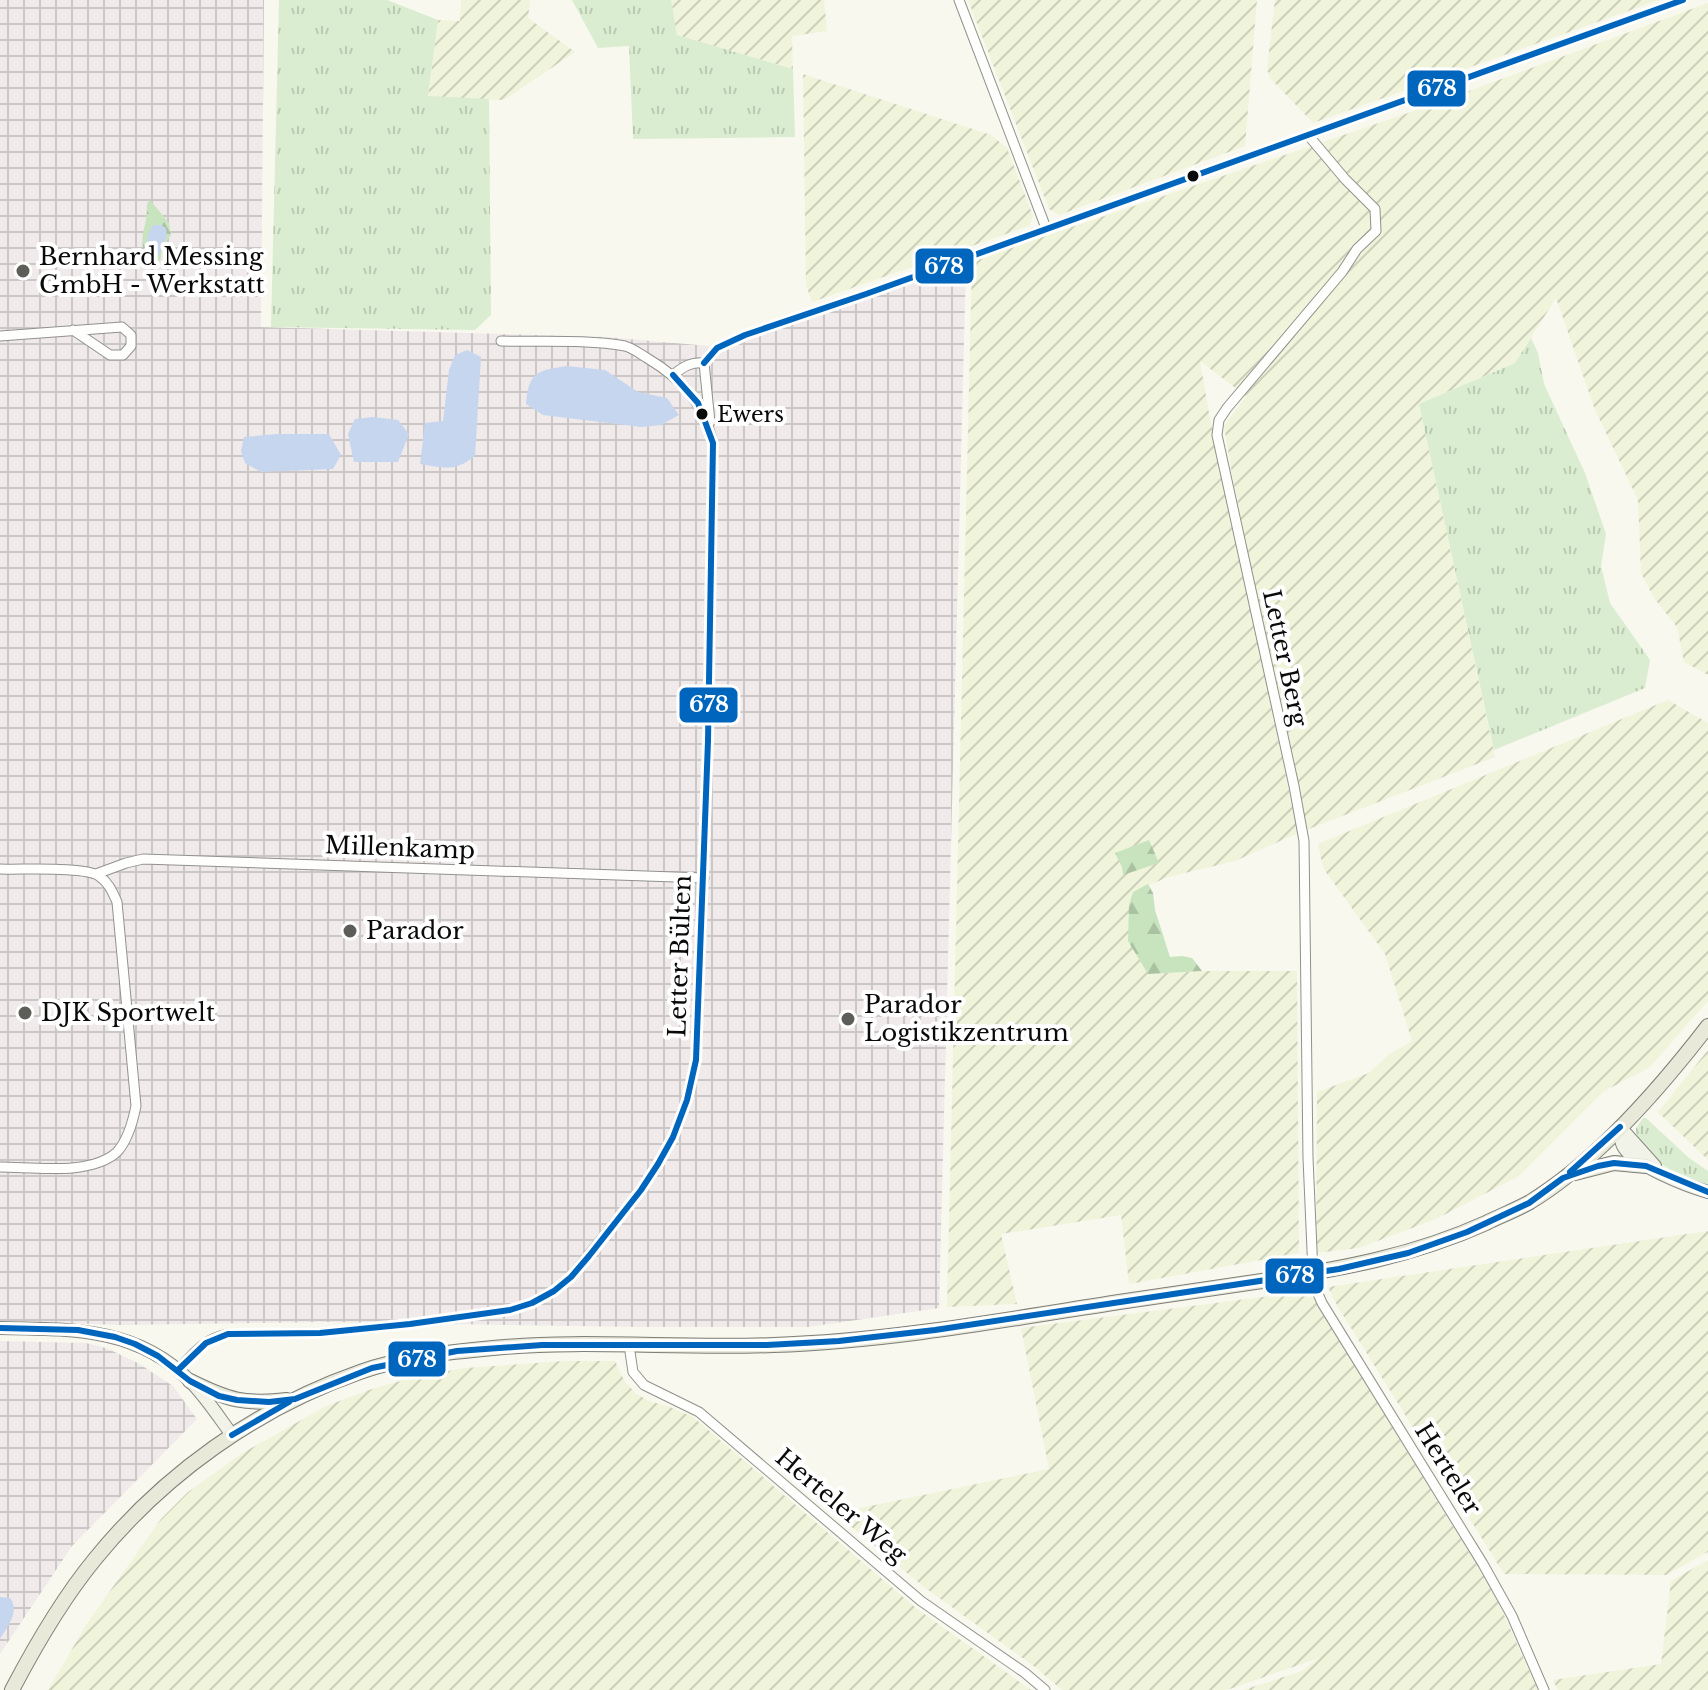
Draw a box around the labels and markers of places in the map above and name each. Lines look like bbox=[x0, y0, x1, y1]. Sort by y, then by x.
unlabelled marker bbox=[1185, 168, 1201, 184]
place label: Bernhard Messing GmbH - Werkstatt bbox=[39, 242, 265, 299]
marker: Bernhard Messing GmbH - Werkstatt bbox=[14, 262, 32, 280]
place label: Ewers bbox=[717, 401, 784, 428]
marker: Ewers bbox=[694, 406, 710, 422]
place label: Parador bbox=[366, 916, 464, 945]
marker: Parador bbox=[341, 922, 359, 940]
place label: Parador Logistikzentrum bbox=[864, 990, 1069, 1047]
place label: DJK Sportwelt bbox=[41, 998, 215, 1027]
marker: DJK Sportwelt bbox=[16, 1004, 34, 1022]
marker: Parador Logistikzentrum bbox=[839, 1010, 857, 1028]

